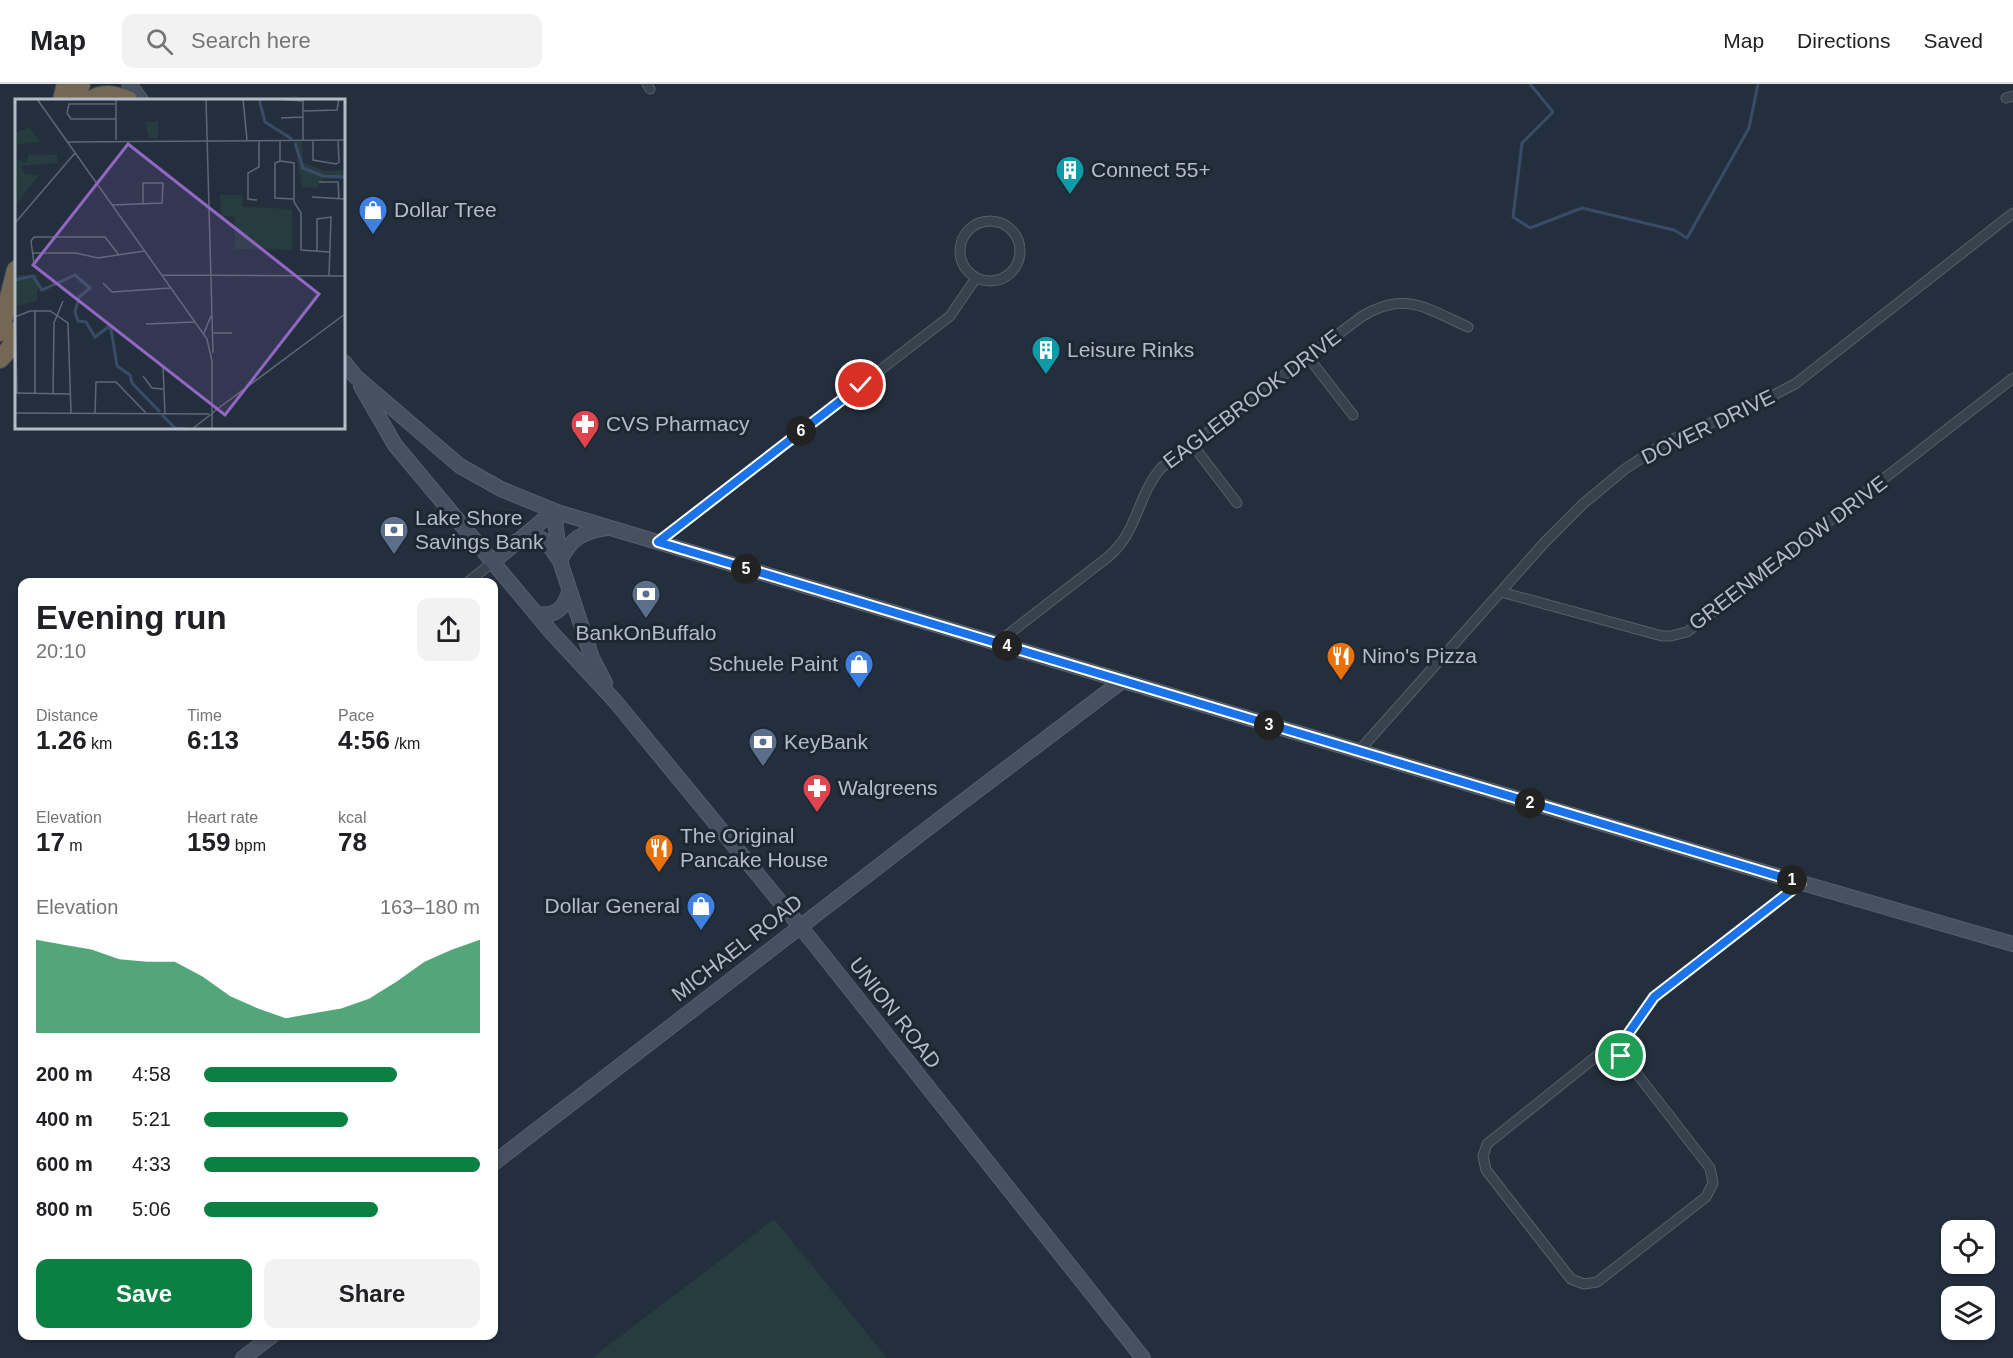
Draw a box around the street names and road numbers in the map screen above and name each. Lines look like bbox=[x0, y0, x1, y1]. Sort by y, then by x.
street label: EAGLEBROOK DRIVE bbox=[1159, 324, 1345, 473]
street label: DOVER DRIVE bbox=[1638, 384, 1778, 469]
street label: GREENMEADOW DRIVE bbox=[1684, 471, 1891, 634]
street label: MICHAEL ROAD bbox=[667, 890, 806, 1006]
street label: UNION ROAD bbox=[845, 953, 946, 1073]

